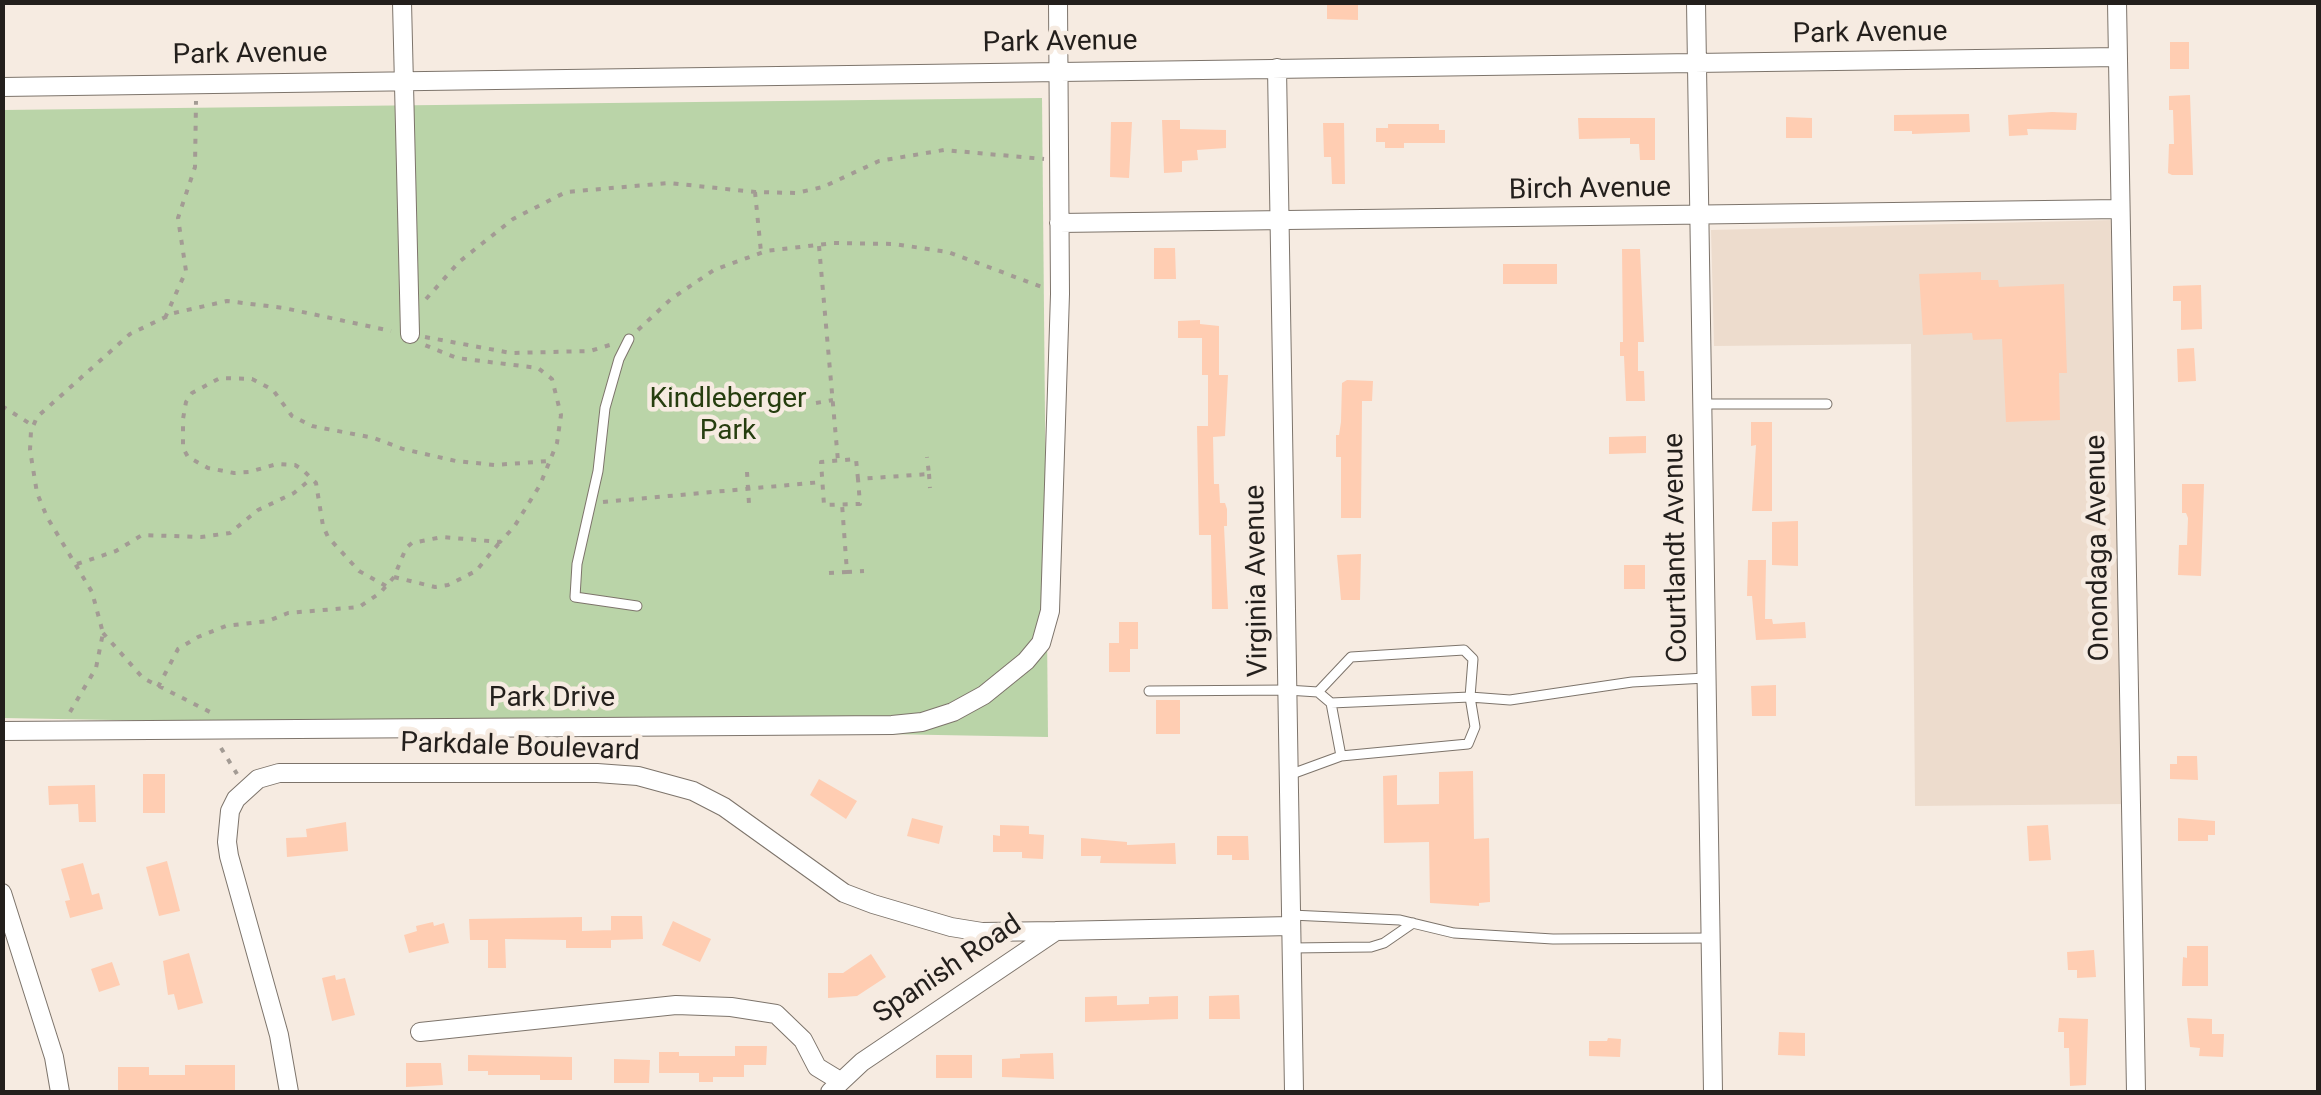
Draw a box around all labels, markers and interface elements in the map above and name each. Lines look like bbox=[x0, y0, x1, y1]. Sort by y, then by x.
street label: Park Avenue bbox=[1792, 16, 1948, 52]
street label: Park Avenue bbox=[982, 25, 1138, 61]
street label: Park Avenue bbox=[172, 37, 328, 73]
street label: Birch Avenue bbox=[1509, 172, 1671, 208]
park label: Kindleberger Park bbox=[649, 383, 807, 449]
street label: Courtlandt Avenue bbox=[1658, 433, 1696, 663]
street label: Onondaga Avenue bbox=[2080, 434, 2118, 662]
street label: Virginia Avenue bbox=[1240, 485, 1276, 677]
street label: Park Drive bbox=[489, 682, 615, 716]
street label: Parkdale Boulevard bbox=[400, 727, 640, 769]
street label: Spanish Road bbox=[868, 908, 1028, 1032]

